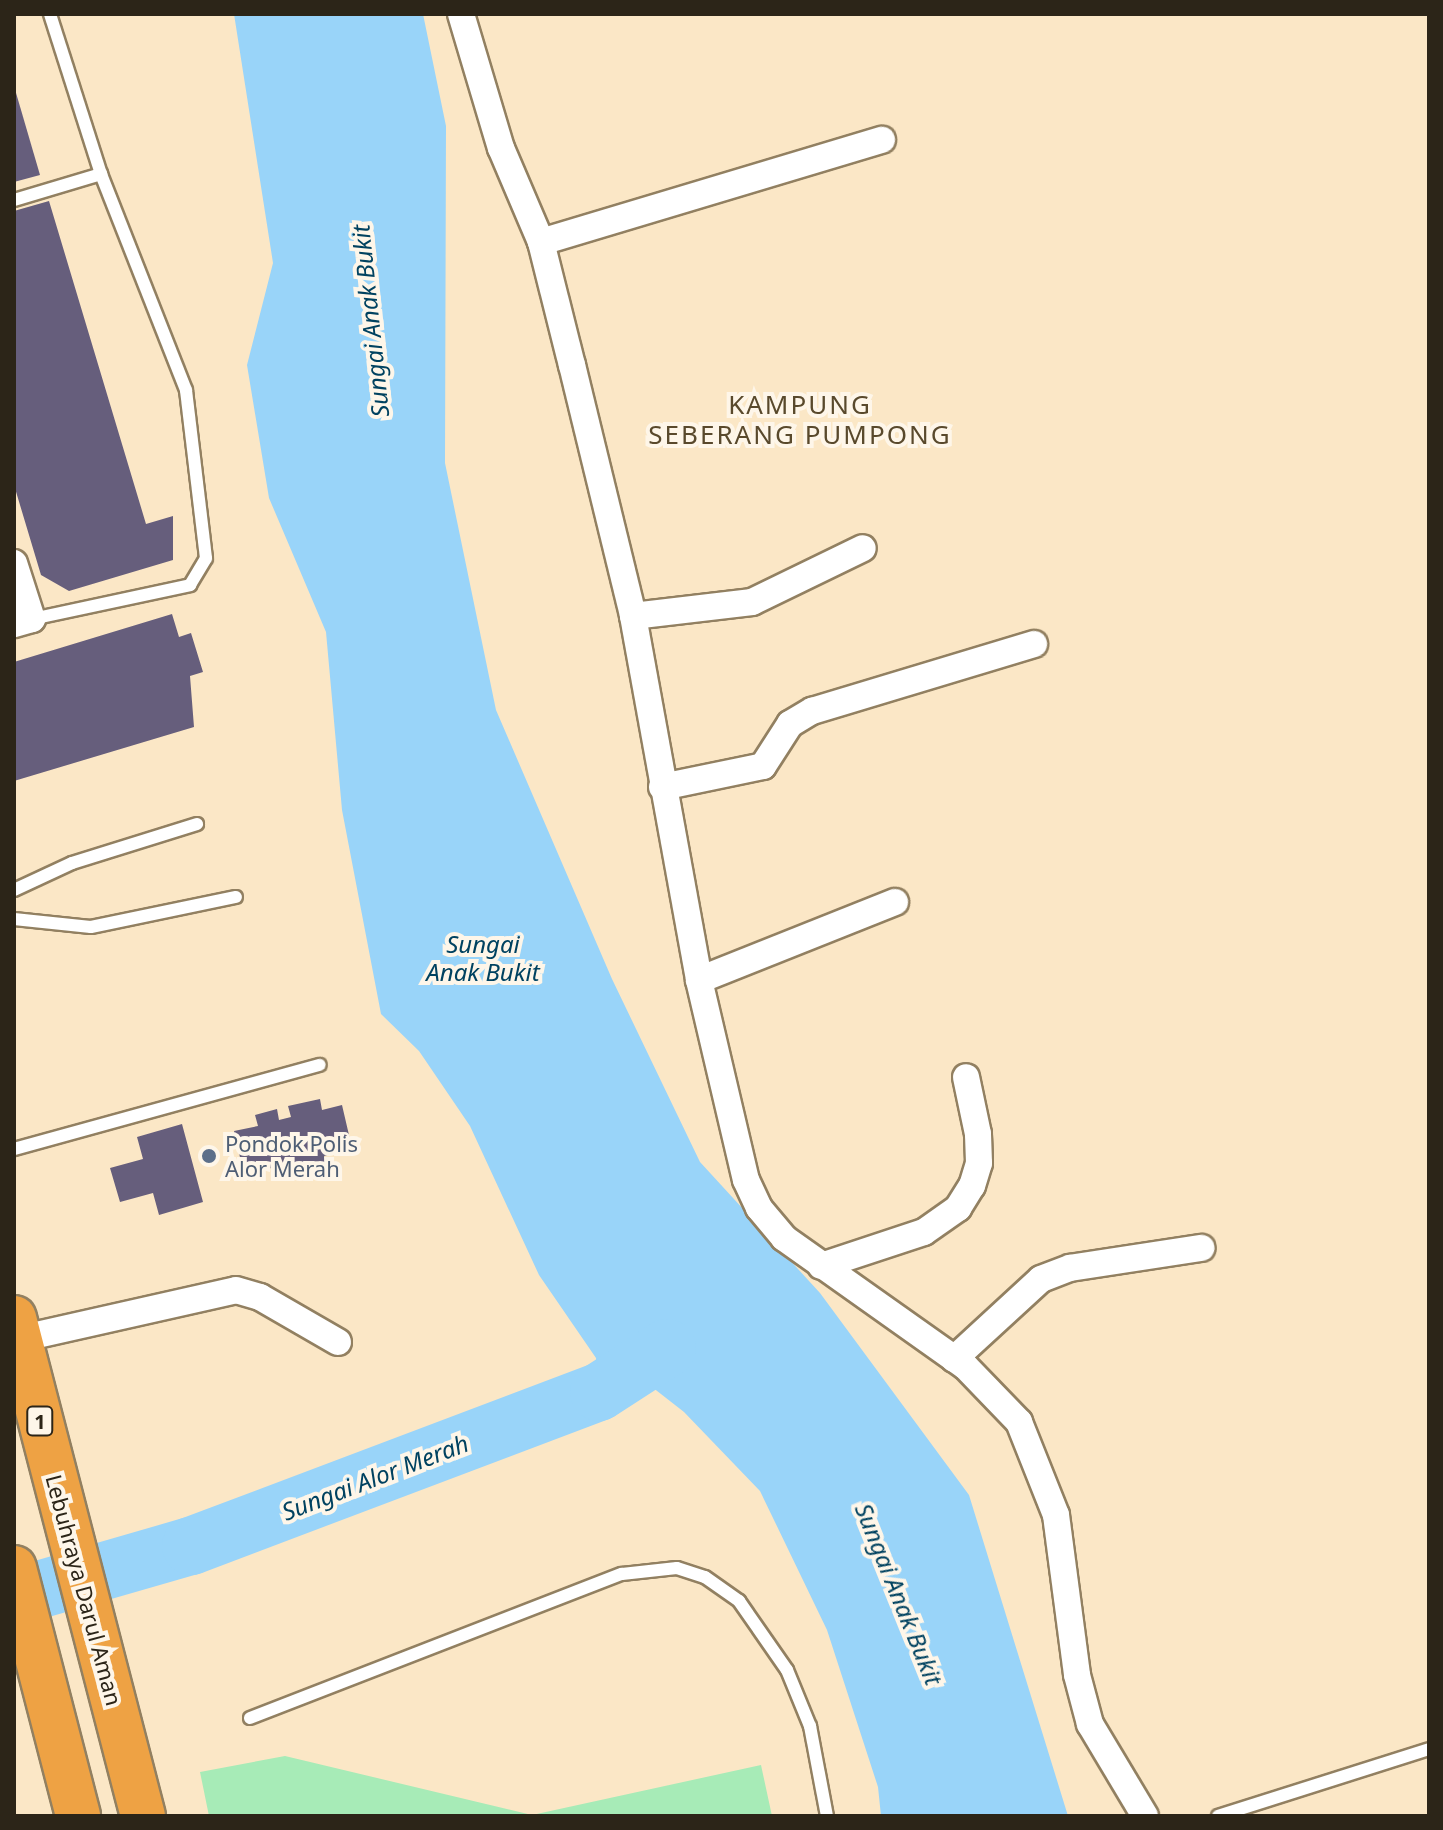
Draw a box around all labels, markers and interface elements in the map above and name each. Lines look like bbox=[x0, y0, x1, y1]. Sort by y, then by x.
water label: Sungai Anak Bukit bbox=[346, 223, 394, 419]
district label: KAMPUNG SEBERANG PUMPONG bbox=[648, 389, 952, 450]
water label: Sungai Anak Bukit bbox=[426, 930, 540, 986]
place label: Pondok Polis Alor Merah bbox=[225, 1130, 358, 1182]
marker: Pondok Polis Alor Merah bbox=[200, 1147, 218, 1165]
road number: 1 bbox=[26, 1405, 54, 1437]
water label: Sungai Alor Merah bbox=[278, 1428, 472, 1526]
street label: Lebuhraya Darul Aman bbox=[40, 1472, 128, 1708]
water label: Sungai Anak Bukit bbox=[849, 1499, 949, 1689]

